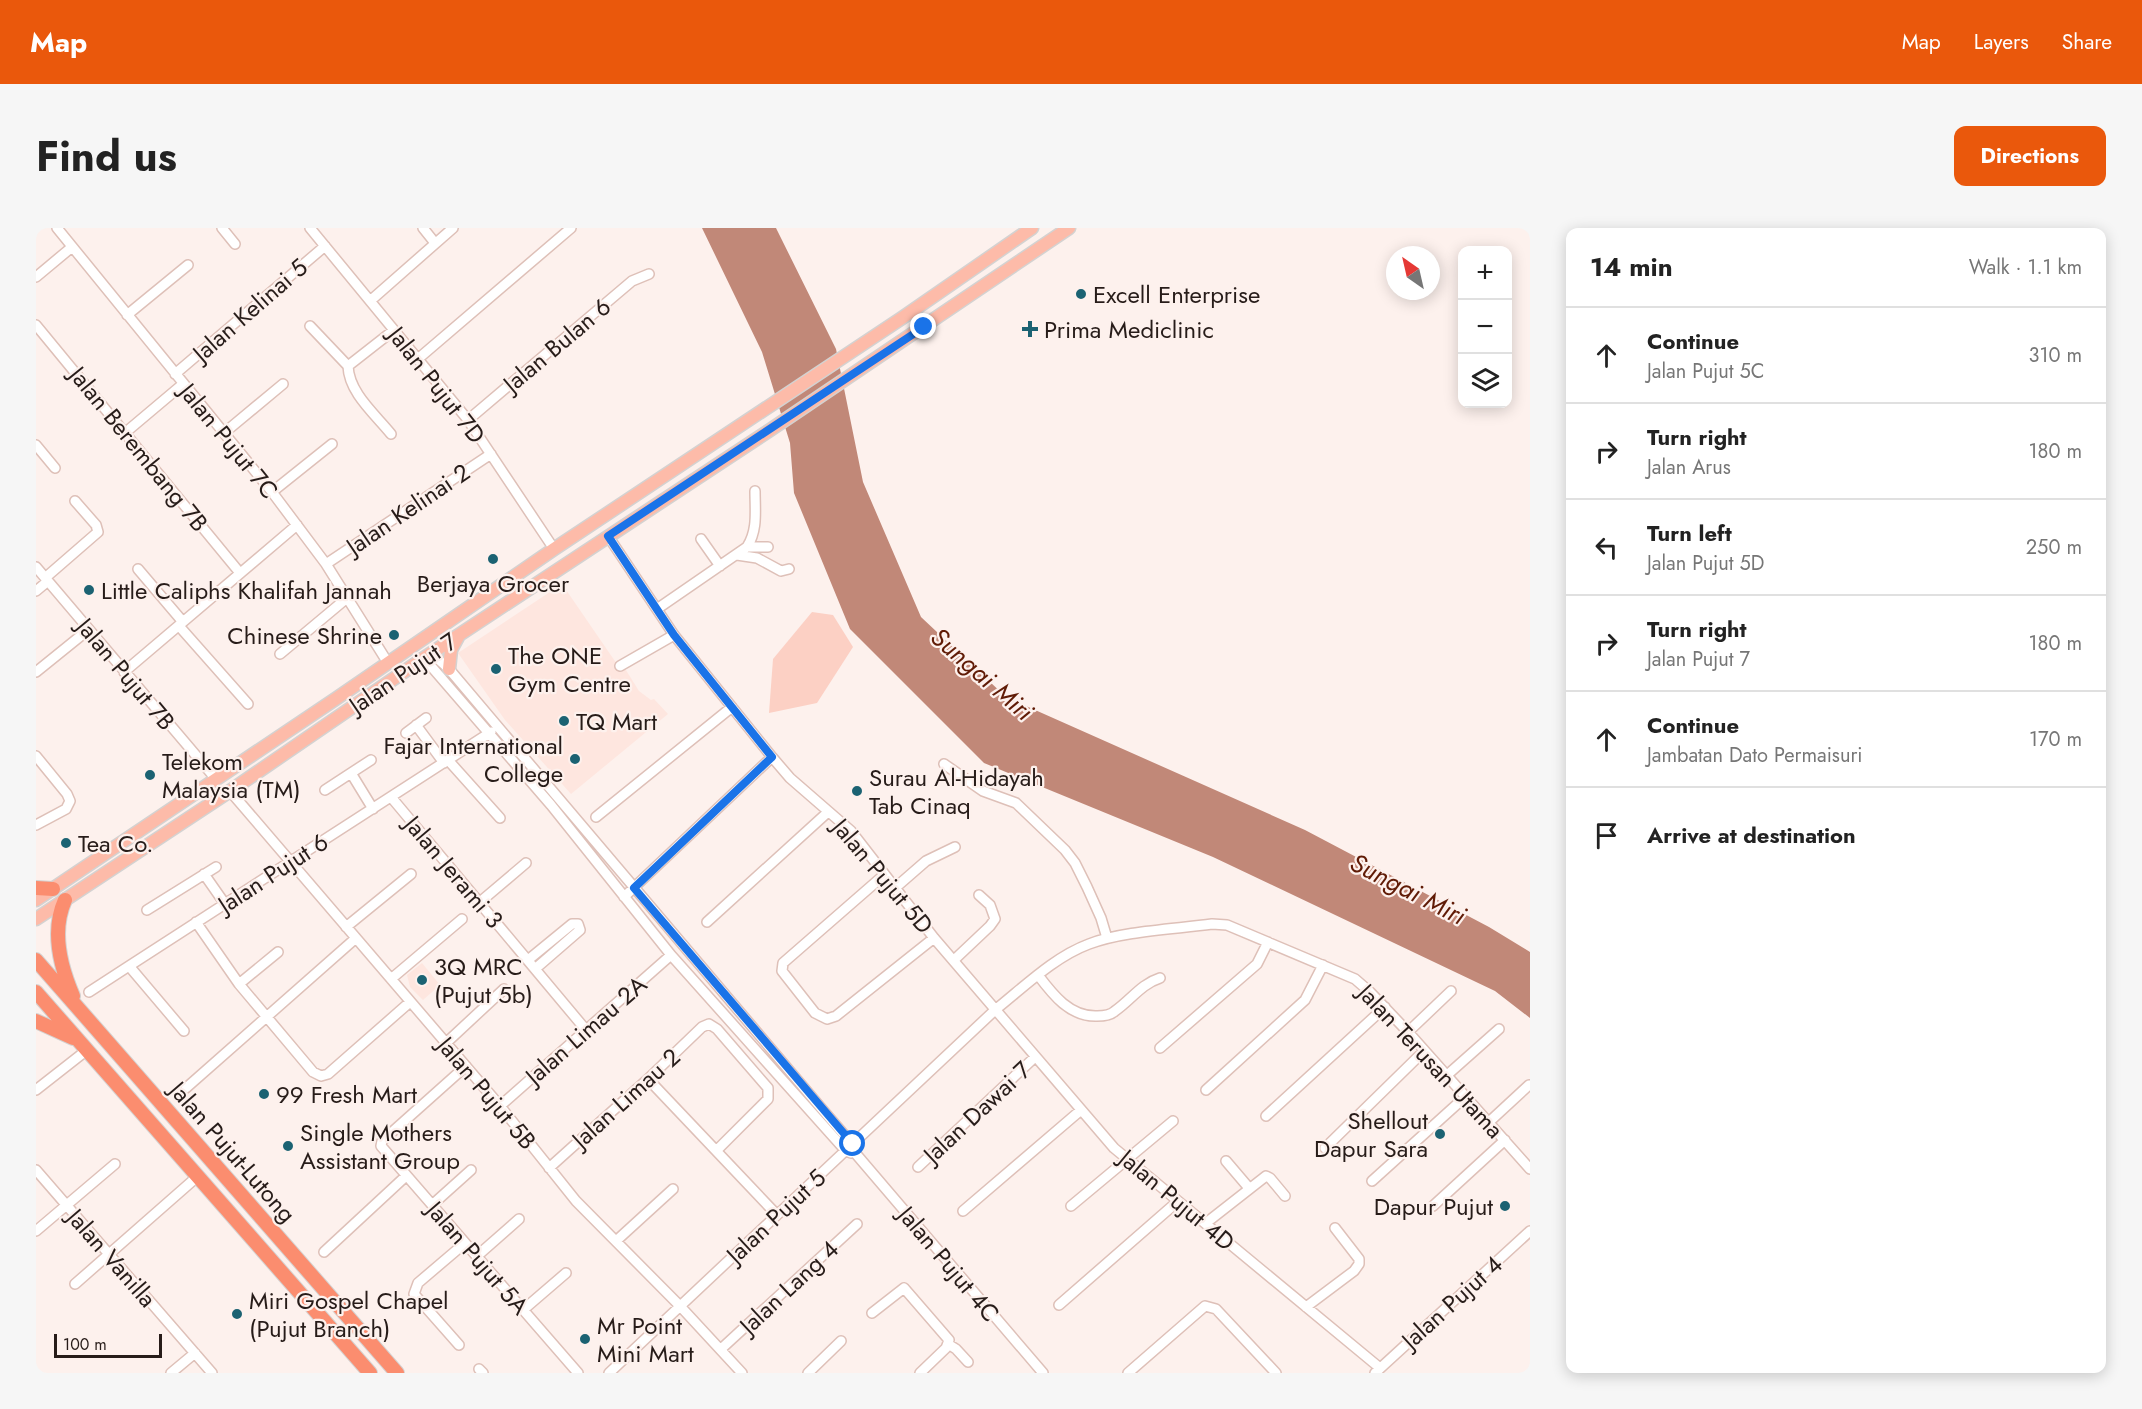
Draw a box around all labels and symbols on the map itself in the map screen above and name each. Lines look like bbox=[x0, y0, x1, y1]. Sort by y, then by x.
north arrow bbox=[1386, 246, 1440, 300]
street label: Jalan Kelinai 5 bbox=[183, 250, 315, 372]
place label: Excell Enterprise bbox=[1093, 277, 1260, 312]
marker: Excell Enterprise bbox=[1074, 287, 1088, 301]
street label: Jalan Bulan 6 bbox=[493, 290, 618, 402]
place label: Prima Mediclinic bbox=[1044, 312, 1214, 347]
route end bbox=[910, 313, 936, 339]
street label: Jalan Pujut 7D bbox=[378, 317, 494, 451]
marker: Prima Mediclinic bbox=[1021, 320, 1039, 338]
street label: Jalan Berembang 7B bbox=[59, 357, 217, 539]
street label: Jalan Pujut 7C bbox=[170, 373, 287, 506]
street label: Jalan Kelinai 2 bbox=[337, 455, 477, 565]
marker: Berjaya Grocer bbox=[486, 552, 500, 566]
place label: Berjaya Grocer bbox=[417, 566, 570, 601]
place label: Little Caliphs Khalifah Jannah bbox=[101, 573, 392, 608]
marker: Little Caliphs Khalifah Jannah bbox=[82, 583, 96, 597]
street label: Jalan Pujut 7B bbox=[67, 608, 183, 738]
place label: Chinese Shrine bbox=[227, 618, 382, 653]
water label: Sungai Miri bbox=[922, 618, 1042, 730]
street label: Jalan Pujut 7 bbox=[339, 624, 464, 724]
marker: Chinese Shrine bbox=[387, 628, 401, 642]
place label: The ONE Gym Centre bbox=[508, 638, 631, 701]
marker: The ONE Gym Centre bbox=[489, 662, 503, 676]
place label: TQ Mart bbox=[576, 704, 657, 739]
marker: TQ Mart bbox=[557, 714, 571, 728]
place label: Fajar International College bbox=[383, 728, 563, 791]
place label: Telekom Malaysia (TM) bbox=[162, 744, 301, 807]
marker: Fajar International College bbox=[568, 752, 582, 766]
place label: Surau Al-Hidayah Tab Cinaq bbox=[869, 760, 1044, 823]
marker: Telekom Malaysia (TM) bbox=[143, 768, 157, 782]
marker: Surau Al-Hidayah Tab Cinaq bbox=[850, 784, 864, 798]
street label: Jalan Jerami 3 bbox=[395, 806, 512, 936]
street label: Jalan Pujut 5D bbox=[822, 809, 942, 941]
street label: Jalan Pujut 6 bbox=[209, 824, 335, 923]
place label: Tea Co. bbox=[78, 826, 153, 861]
marker: Tea Co. bbox=[59, 836, 73, 850]
water label: Sungai Miri bbox=[1343, 844, 1473, 935]
place label: 3Q MRC (Pujut 5b) bbox=[434, 949, 533, 1012]
street label: Jalan Limau 2A bbox=[515, 967, 654, 1095]
marker: 3Q MRC (Pujut 5b) bbox=[415, 973, 429, 987]
street label: Jalan Terusan Utama bbox=[1348, 974, 1512, 1146]
street label: Jalan Pujut 5B bbox=[427, 1027, 545, 1157]
street label: Jalan Limau 2 bbox=[562, 1040, 688, 1158]
street label: Jalan Dawai 7 bbox=[913, 1053, 1039, 1173]
street label: Jalan Pujut-Lutong bbox=[160, 1071, 304, 1230]
place label: 99 Fresh Mart bbox=[276, 1077, 417, 1112]
marker: 99 Fresh Mart bbox=[257, 1087, 271, 1101]
place label: Shellout Dapur Sara bbox=[1314, 1103, 1428, 1166]
place label: Single Mothers Assistant Group bbox=[300, 1115, 460, 1178]
marker: Shellout Dapur Sara bbox=[1433, 1127, 1447, 1141]
route start bbox=[839, 1130, 865, 1156]
marker: Single Mothers Assistant Group bbox=[281, 1139, 295, 1153]
street label: Jalan Pujut 4D bbox=[1109, 1139, 1242, 1259]
street label: Jalan Pujut 5 bbox=[716, 1161, 833, 1273]
place label: Dapur Pujut bbox=[1374, 1189, 1493, 1224]
street label: Jalan Pujut 5A bbox=[417, 1191, 537, 1323]
street label: Jalan Pujut 4C bbox=[888, 1196, 1008, 1329]
street label: Jalan Vanilla bbox=[57, 1199, 165, 1315]
marker: Dapur Pujut bbox=[1498, 1199, 1512, 1213]
street label: Jalan Lang 4 bbox=[730, 1232, 846, 1344]
street label: Jalan Pujut 4 bbox=[1392, 1247, 1510, 1359]
place label: Miri Gospel Chapel (Pujut Branch) bbox=[249, 1283, 449, 1346]
marker: Miri Gospel Chapel (Pujut Branch) bbox=[230, 1307, 244, 1321]
place label: Mr Point Mini Mart bbox=[597, 1308, 694, 1371]
scale bar bbox=[54, 1331, 162, 1358]
marker: Mr Point Mini Mart bbox=[578, 1332, 592, 1346]

